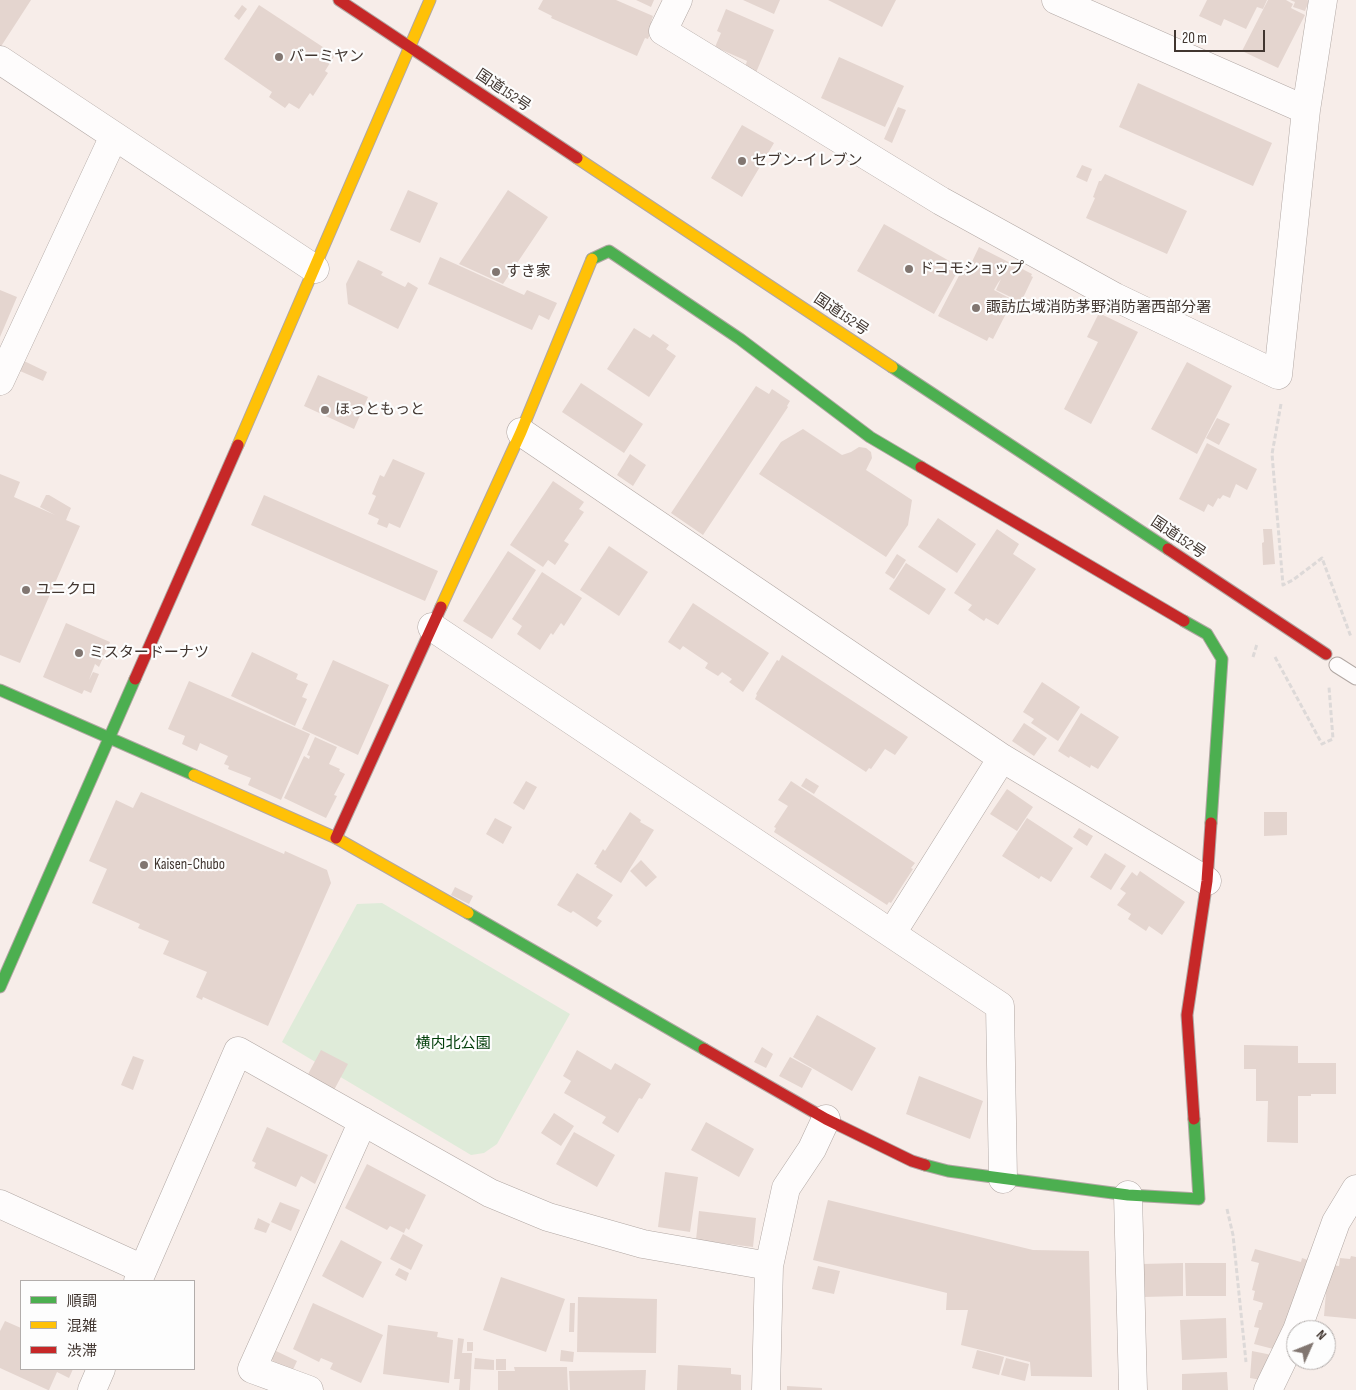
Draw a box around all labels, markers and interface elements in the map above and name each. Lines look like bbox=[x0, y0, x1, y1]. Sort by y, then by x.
scale bar bbox=[1176, 20, 1267, 52]
text: 20 m bbox=[1182, 29, 1207, 48]
place label: バーミヤン bbox=[289, 48, 364, 66]
marker: バーミヤン bbox=[273, 51, 285, 63]
street label: 国道152号 bbox=[472, 66, 534, 116]
place label: セブン-イレブン bbox=[752, 152, 863, 170]
marker: セブン-イレブン bbox=[736, 155, 748, 167]
place label: ドコモショップ bbox=[919, 260, 1024, 278]
place label: すき家 bbox=[506, 263, 551, 281]
marker: ドコモショップ bbox=[903, 263, 915, 275]
marker: すき家 bbox=[490, 266, 502, 278]
street label: 国道152号 bbox=[810, 290, 872, 340]
place label: 諏訪広域消防茅野消防署西部分署 bbox=[986, 299, 1211, 317]
marker: 諏訪広域消防茅野消防署西部分署 bbox=[970, 302, 982, 314]
place label: ほっともっと bbox=[335, 401, 425, 419]
marker: ほっともっと bbox=[319, 404, 331, 416]
street label: 国道152号 bbox=[1147, 513, 1209, 563]
place label: ユニクロ bbox=[36, 581, 96, 599]
marker: ユニクロ bbox=[20, 584, 32, 596]
place label: ミスタードーナツ bbox=[89, 644, 209, 662]
marker: ミスタードーナツ bbox=[73, 647, 85, 659]
place label: Kaisen-Chubo bbox=[154, 856, 225, 874]
marker: Kaisen-Chubo bbox=[138, 859, 150, 871]
park label: 横内北公園 bbox=[416, 1035, 490, 1053]
legend bbox=[20, 1280, 195, 1370]
text: 順調 bbox=[67, 1292, 97, 1311]
text: 混雑 bbox=[67, 1317, 97, 1336]
north arrow bbox=[1286, 1320, 1336, 1370]
text: N bbox=[1313, 1326, 1330, 1344]
text: 渋滞 bbox=[67, 1342, 97, 1361]

